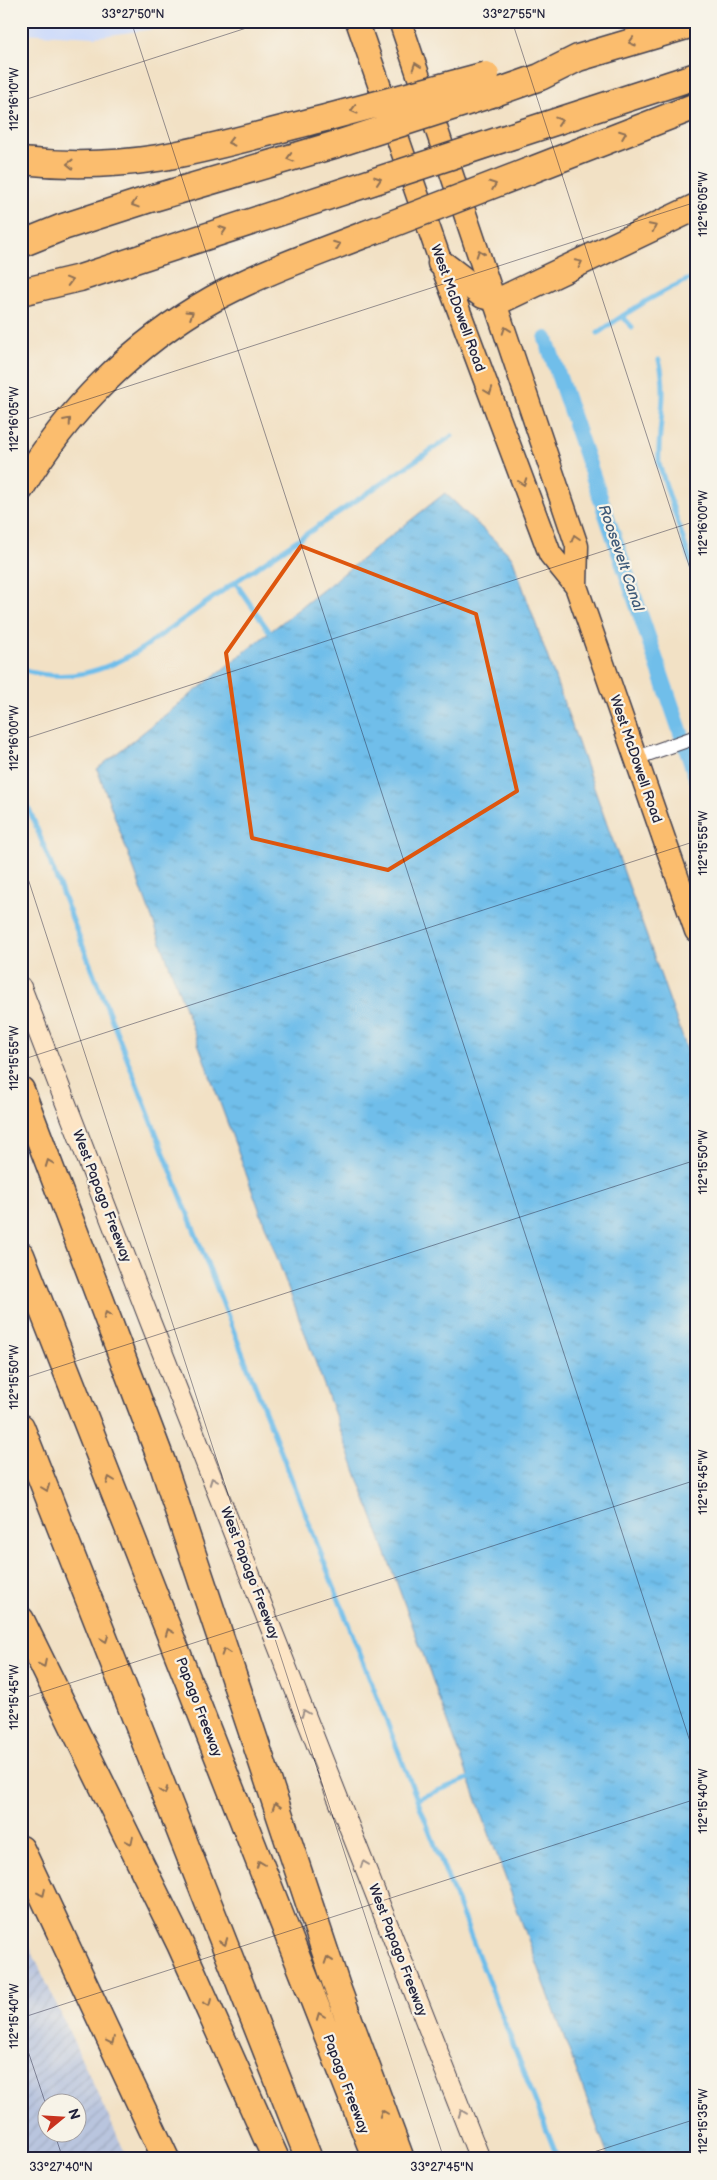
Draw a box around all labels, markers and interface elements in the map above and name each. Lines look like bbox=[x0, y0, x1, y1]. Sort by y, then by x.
text: 33°27'50"N bbox=[101, 7, 165, 22]
text: 33°27'55"N bbox=[483, 7, 545, 22]
one-way arrow bbox=[629, 37, 637, 47]
one-way arrow bbox=[411, 63, 421, 71]
text: 112°16'10"W bbox=[7, 67, 22, 131]
one-way arrow bbox=[350, 104, 359, 115]
one-way arrow bbox=[554, 117, 562, 127]
one-way arrow bbox=[618, 130, 627, 141]
one-way arrow bbox=[227, 136, 235, 146]
one-way arrow bbox=[287, 152, 295, 162]
one-way arrow bbox=[66, 159, 74, 169]
text: 112°16'05"W bbox=[696, 171, 711, 237]
one-way arrow bbox=[373, 176, 381, 186]
one-way arrow bbox=[489, 180, 497, 190]
one-way arrow bbox=[131, 198, 139, 208]
one-way arrow bbox=[648, 223, 657, 234]
one-way arrow bbox=[218, 226, 227, 236]
one-way arrow bbox=[332, 241, 341, 251]
street label: West McDowell Road bbox=[427, 242, 489, 374]
one-way arrow bbox=[476, 250, 486, 258]
one-way arrow bbox=[574, 259, 583, 270]
one-way arrow bbox=[64, 276, 72, 286]
one-way arrow bbox=[185, 310, 194, 320]
one-way arrow bbox=[502, 326, 512, 335]
text: 112°16'05"W bbox=[7, 386, 22, 452]
one-way arrow bbox=[483, 386, 493, 395]
one-way arrow bbox=[63, 417, 72, 426]
one-way arrow bbox=[517, 478, 527, 486]
text: 112°16'00"W bbox=[696, 490, 711, 556]
water label: Roosevelt Canal bbox=[594, 502, 648, 614]
one-way arrow bbox=[570, 534, 580, 542]
street label: West McDowell Road bbox=[606, 693, 666, 825]
text: 112°16'00"W bbox=[7, 705, 22, 771]
text: 112°15'55"W bbox=[696, 810, 711, 875]
text: 112°15'55"W bbox=[7, 1025, 22, 1090]
street label: West Papago Freeway bbox=[69, 1127, 135, 1265]
text: 112°15'50"W bbox=[696, 1129, 711, 1195]
one-way arrow bbox=[45, 1160, 55, 1168]
one-way arrow bbox=[103, 1311, 113, 1320]
text: 112°15'50"W bbox=[7, 1344, 22, 1410]
text: 112°15'45"W bbox=[696, 1449, 711, 1515]
one-way arrow bbox=[105, 1477, 115, 1485]
one-way arrow bbox=[209, 1477, 219, 1486]
one-way arrow bbox=[39, 1483, 50, 1492]
street label: West Papago Freeway bbox=[217, 1504, 283, 1642]
one-way arrow bbox=[165, 1628, 175, 1636]
one-way arrow bbox=[99, 1635, 109, 1643]
one-way arrow bbox=[221, 1649, 231, 1657]
street label: Papago Freeway bbox=[172, 1655, 226, 1760]
one-way arrow bbox=[37, 1659, 47, 1668]
text: 112°15'45"W bbox=[7, 1664, 22, 1730]
one-way arrow bbox=[300, 1709, 311, 1718]
text: 112°15'40"W bbox=[696, 1768, 711, 1834]
one-way arrow bbox=[158, 1786, 169, 1795]
one-way arrow bbox=[272, 1803, 282, 1811]
one-way arrow bbox=[124, 1836, 134, 1845]
one-way arrow bbox=[256, 1861, 266, 1869]
one-way arrow bbox=[360, 1861, 370, 1869]
street label: West Papago Freeway bbox=[365, 1881, 431, 2019]
one-way arrow bbox=[36, 1888, 46, 1897]
one-way arrow bbox=[218, 1937, 228, 1946]
one-way arrow bbox=[324, 1957, 334, 1965]
text: 112°15'40"W bbox=[7, 1983, 22, 2049]
one-way arrow bbox=[201, 1998, 211, 2007]
one-way arrow bbox=[315, 2012, 325, 2020]
street label: Papago Freeway bbox=[319, 2032, 373, 2137]
one-way arrow bbox=[104, 2035, 114, 2044]
text: 112°15'35"W bbox=[696, 2088, 711, 2154]
north arrow bbox=[38, 2092, 88, 2142]
text: N bbox=[64, 2107, 84, 2122]
one-way arrow bbox=[379, 2109, 389, 2118]
one-way arrow bbox=[458, 2110, 468, 2118]
text: 33°27'40"N bbox=[29, 2160, 93, 2175]
text: 33°27'45"N bbox=[410, 2160, 474, 2175]

